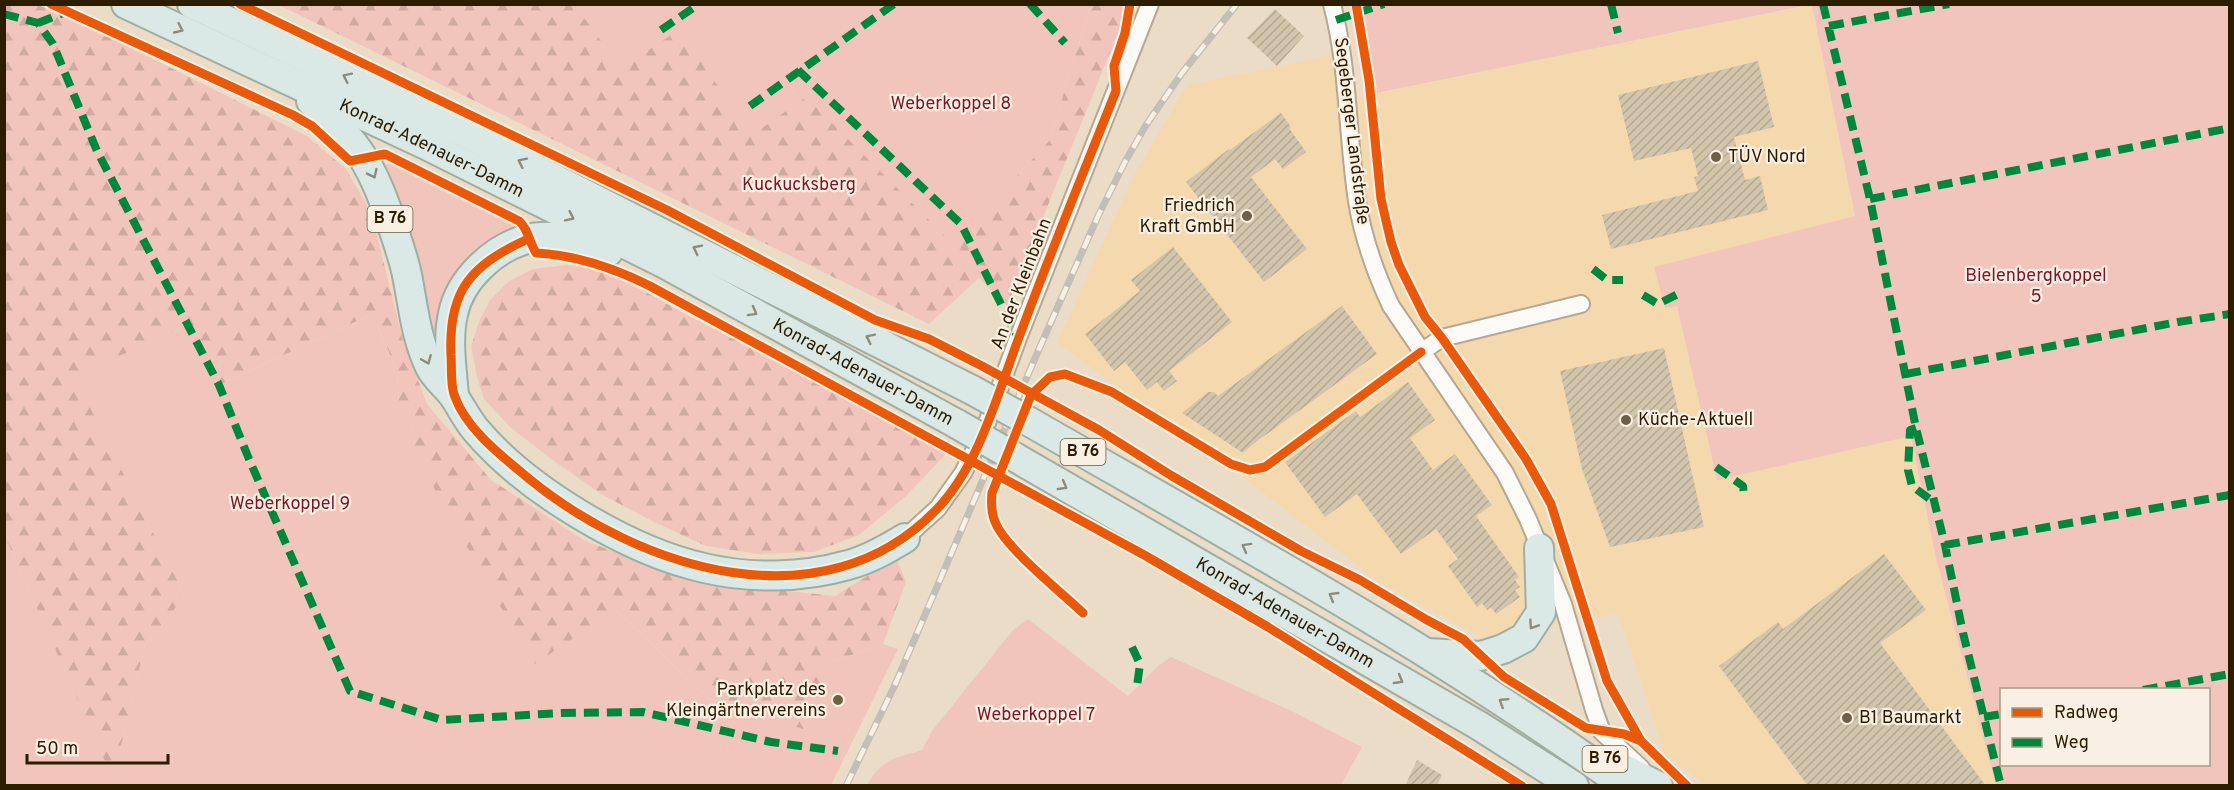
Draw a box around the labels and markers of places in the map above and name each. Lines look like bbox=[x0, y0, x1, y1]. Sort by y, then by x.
place label: TÜV Nord bbox=[1728, 144, 1806, 169]
marker: TÜV Nord bbox=[1709, 150, 1723, 164]
place label: Friedrich Kraft GmbH bbox=[1139, 195, 1235, 239]
marker: Friedrich Kraft GmbH bbox=[1240, 209, 1254, 223]
place label: Küche-Aktuell bbox=[1638, 409, 1753, 432]
marker: Küche-Aktuell bbox=[1619, 413, 1633, 427]
place label: Parkplatz des Kleingärtnervereins bbox=[666, 679, 826, 723]
marker: Parkplatz des Kleingärtnervereins bbox=[831, 693, 845, 707]
place label: B1 Baumarkt bbox=[1859, 707, 1962, 730]
marker: B1 Baumarkt bbox=[1840, 711, 1854, 725]

